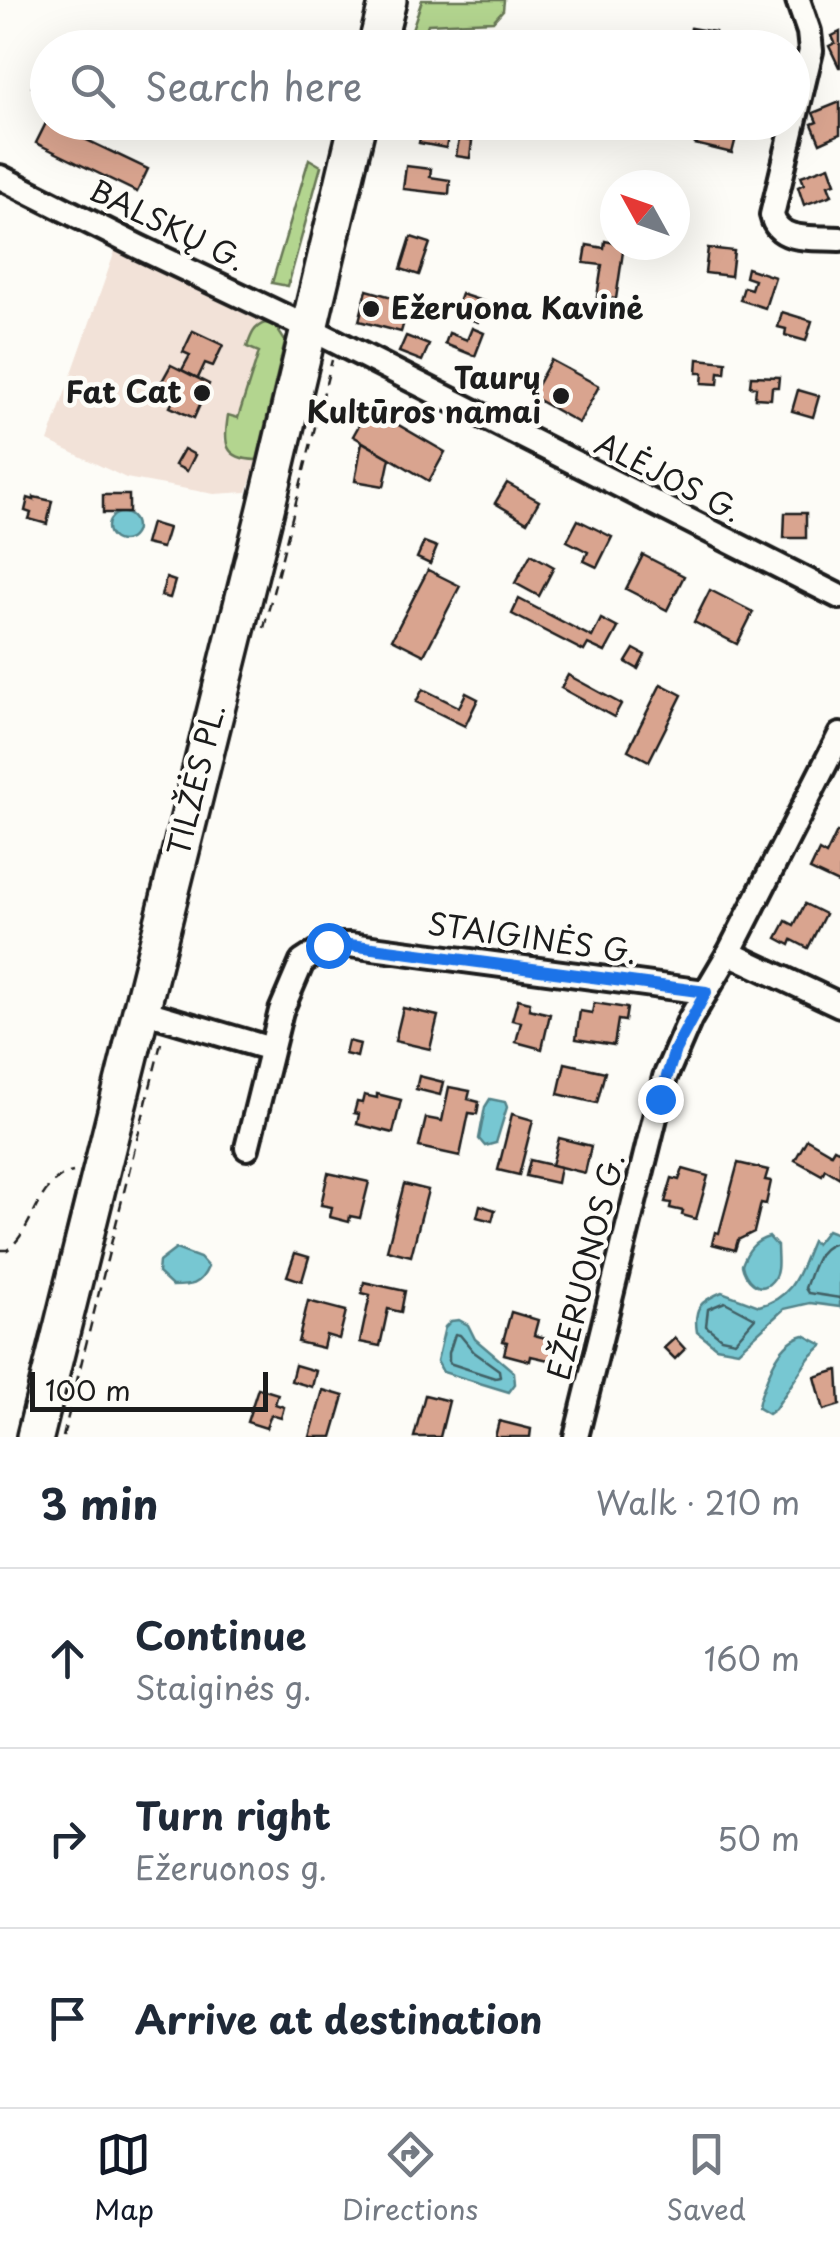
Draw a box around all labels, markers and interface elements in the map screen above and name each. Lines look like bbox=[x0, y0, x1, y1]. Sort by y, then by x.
search box bbox=[30, 30, 810, 140]
text: Search here bbox=[145, 57, 362, 114]
icon: search bbox=[65, 58, 120, 113]
street label: BALSKŲ G. bbox=[83, 167, 254, 281]
north arrow bbox=[600, 170, 690, 260]
place label: Ežeruona Kavinė bbox=[391, 284, 644, 329]
marker: Ežeruona Kavinė bbox=[360, 298, 382, 320]
place label: Taurų Kultūros namai bbox=[306, 354, 541, 433]
place label: Fat Cat bbox=[66, 368, 182, 413]
marker: Fat Cat bbox=[191, 382, 213, 404]
marker: Taurų Kultūros namai bbox=[550, 385, 572, 407]
street label: ALĖJOS G. bbox=[588, 420, 750, 532]
street label: TILŽĖS PL. bbox=[154, 699, 235, 860]
street label: STAIGINĖS G. bbox=[425, 900, 640, 973]
route start bbox=[306, 923, 352, 969]
route end bbox=[638, 1077, 684, 1123]
street label: EŽERUONOS G. bbox=[535, 1148, 635, 1385]
scale bar bbox=[30, 1367, 268, 1412]
text: 100 m bbox=[45, 1368, 131, 1411]
text: 3 min bbox=[40, 1471, 158, 1534]
text: Walk · 210 m bbox=[596, 1478, 800, 1526]
text: Continue bbox=[135, 1606, 306, 1663]
icon: ahead bbox=[40, 1631, 95, 1686]
text: 160 m bbox=[704, 1634, 800, 1682]
text: Staiginės g. bbox=[135, 1663, 312, 1711]
text: Turn right bbox=[135, 1786, 331, 1843]
icon: right bbox=[40, 1811, 95, 1866]
text: 50 m bbox=[717, 1814, 800, 1862]
text: Ežeruonos g. bbox=[135, 1843, 327, 1891]
text: Arrive at destination bbox=[135, 1990, 543, 2047]
icon: arrive bbox=[40, 1991, 95, 2046]
tab: Map bbox=[94, 2127, 154, 2230]
tab: Directions bbox=[342, 2127, 478, 2230]
tab: Saved bbox=[666, 2127, 746, 2230]

